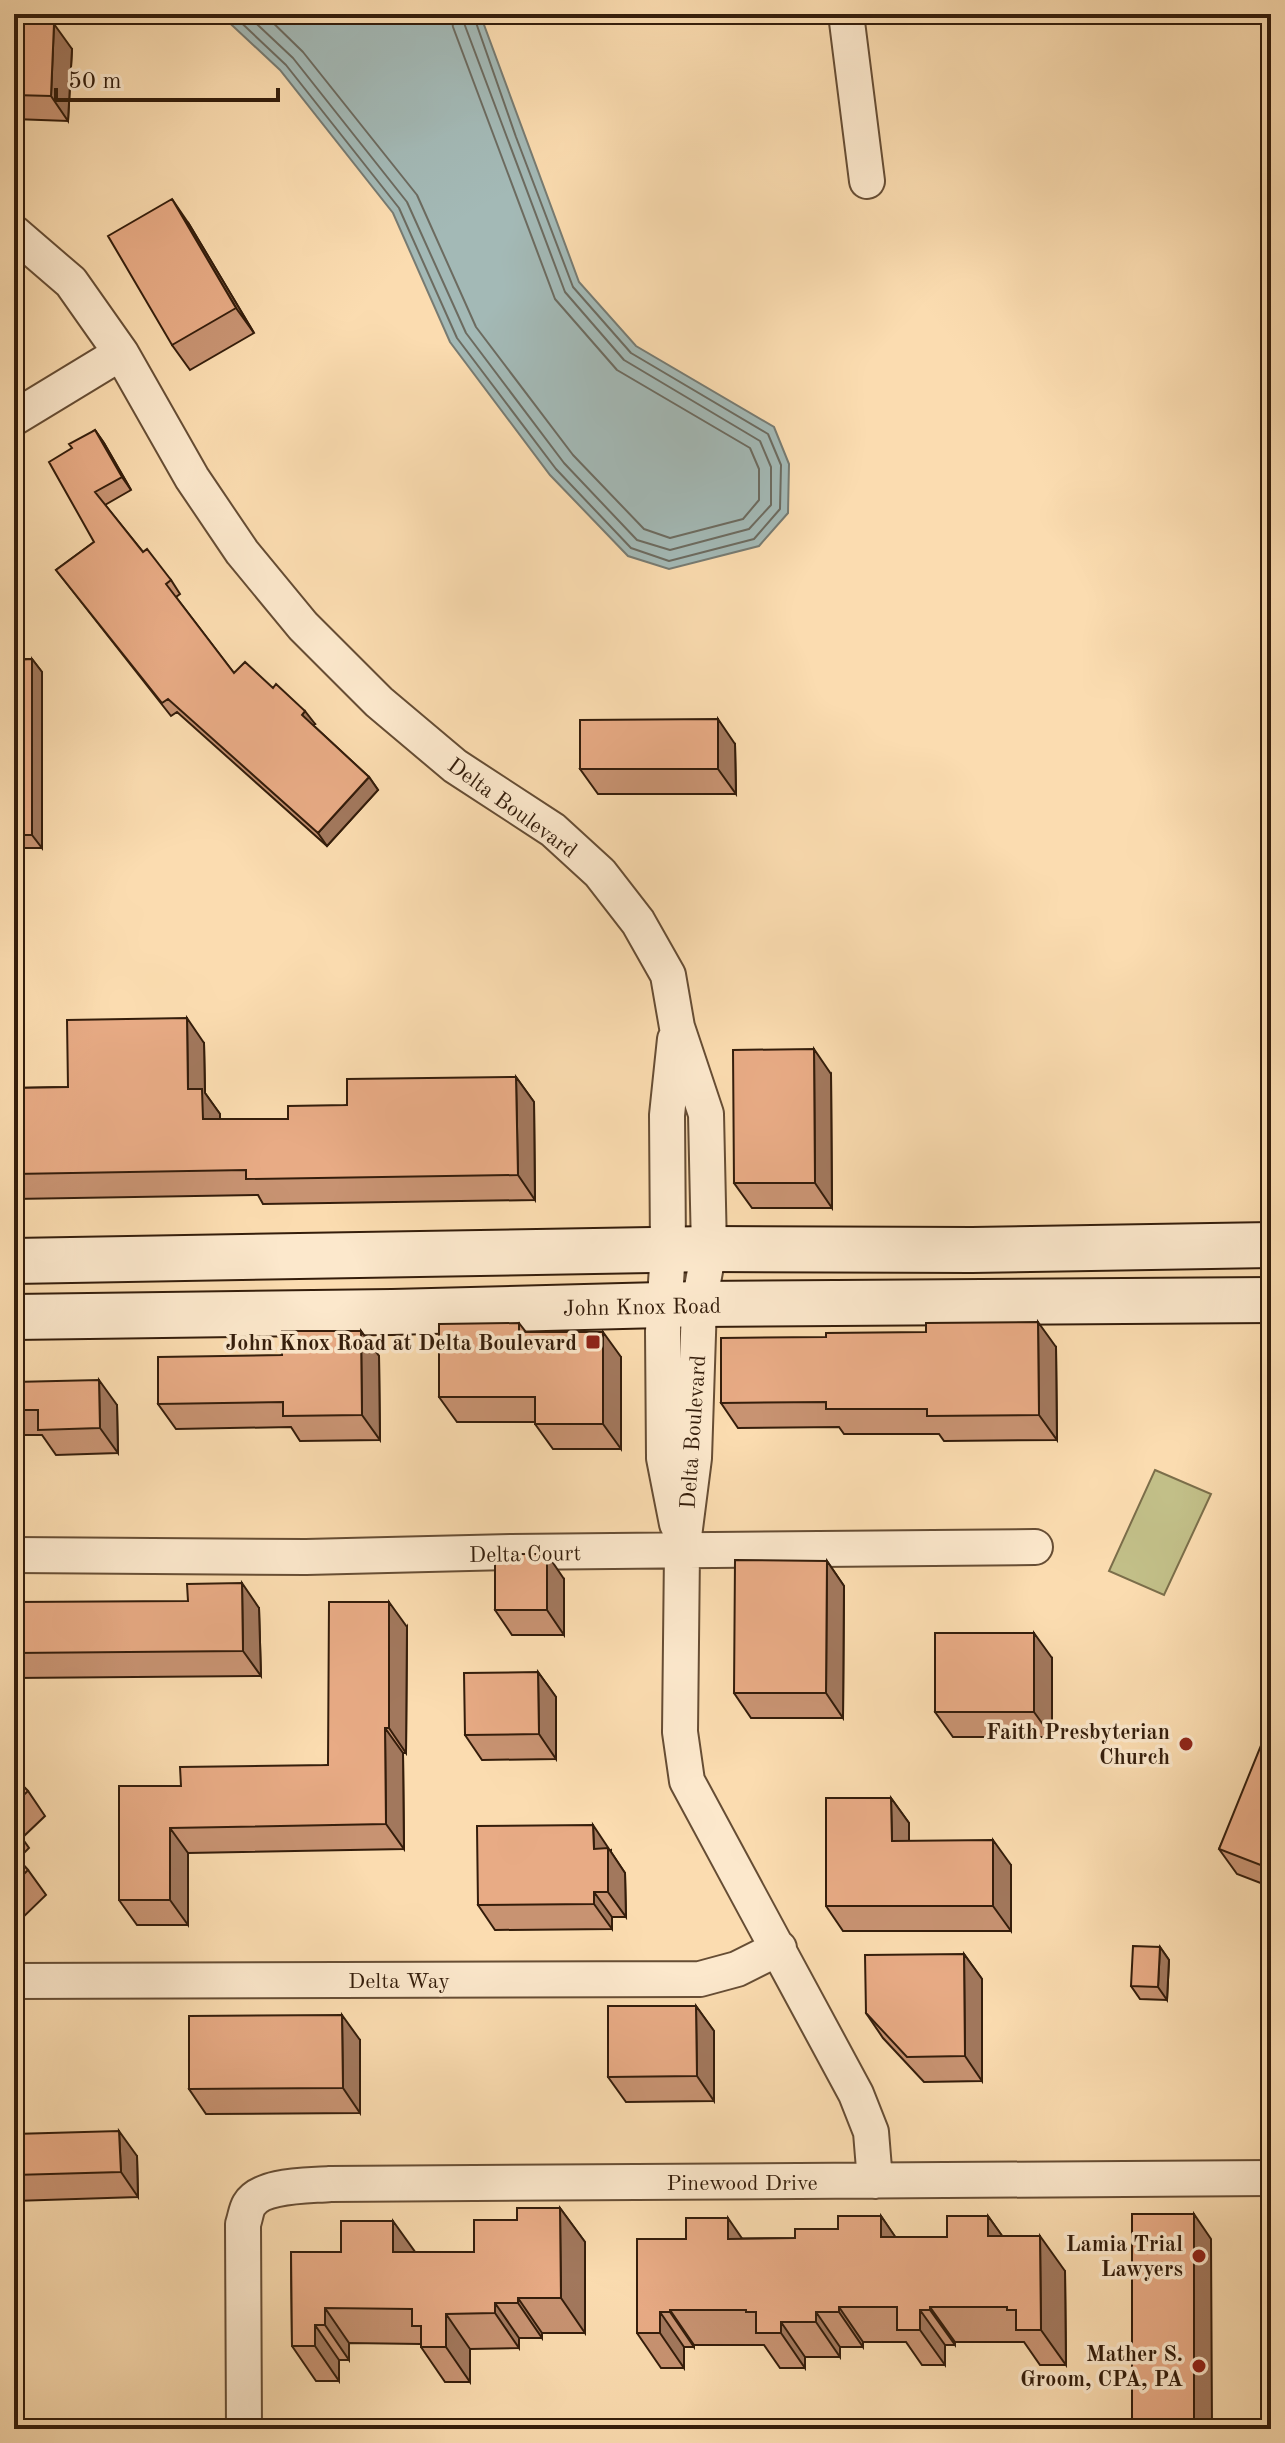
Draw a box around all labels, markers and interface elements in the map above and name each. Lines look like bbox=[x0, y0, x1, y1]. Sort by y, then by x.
scale bar bbox=[56, 52, 278, 102]
text: 50 m bbox=[68, 70, 122, 94]
street label: Delta Boulevard bbox=[443, 754, 581, 863]
street label: John Knox Road bbox=[563, 1296, 721, 1320]
place label: John Knox Road at Delta Boulevard bbox=[225, 1333, 577, 1355]
marker: John Knox Road at Delta Boulevard bbox=[584, 1333, 602, 1351]
street label: Delta Boulevard bbox=[678, 1354, 710, 1510]
street label: Delta Court bbox=[469, 1543, 581, 1567]
place label: Faith Presbyterian Church bbox=[986, 1722, 1170, 1769]
marker: Faith Presbyterian Church bbox=[1177, 1735, 1195, 1753]
street label: Delta Way bbox=[348, 1971, 450, 1993]
street label: Pinewood Drive bbox=[666, 2173, 818, 2195]
place label: Lamia Trial Lawyers bbox=[1066, 2234, 1183, 2281]
marker: Lamia Trial Lawyers bbox=[1190, 2247, 1208, 2265]
place label: Mather S. Groom, CPA, PA bbox=[1020, 2344, 1183, 2391]
marker: Mather S. Groom, CPA, PA bbox=[1190, 2357, 1208, 2375]

